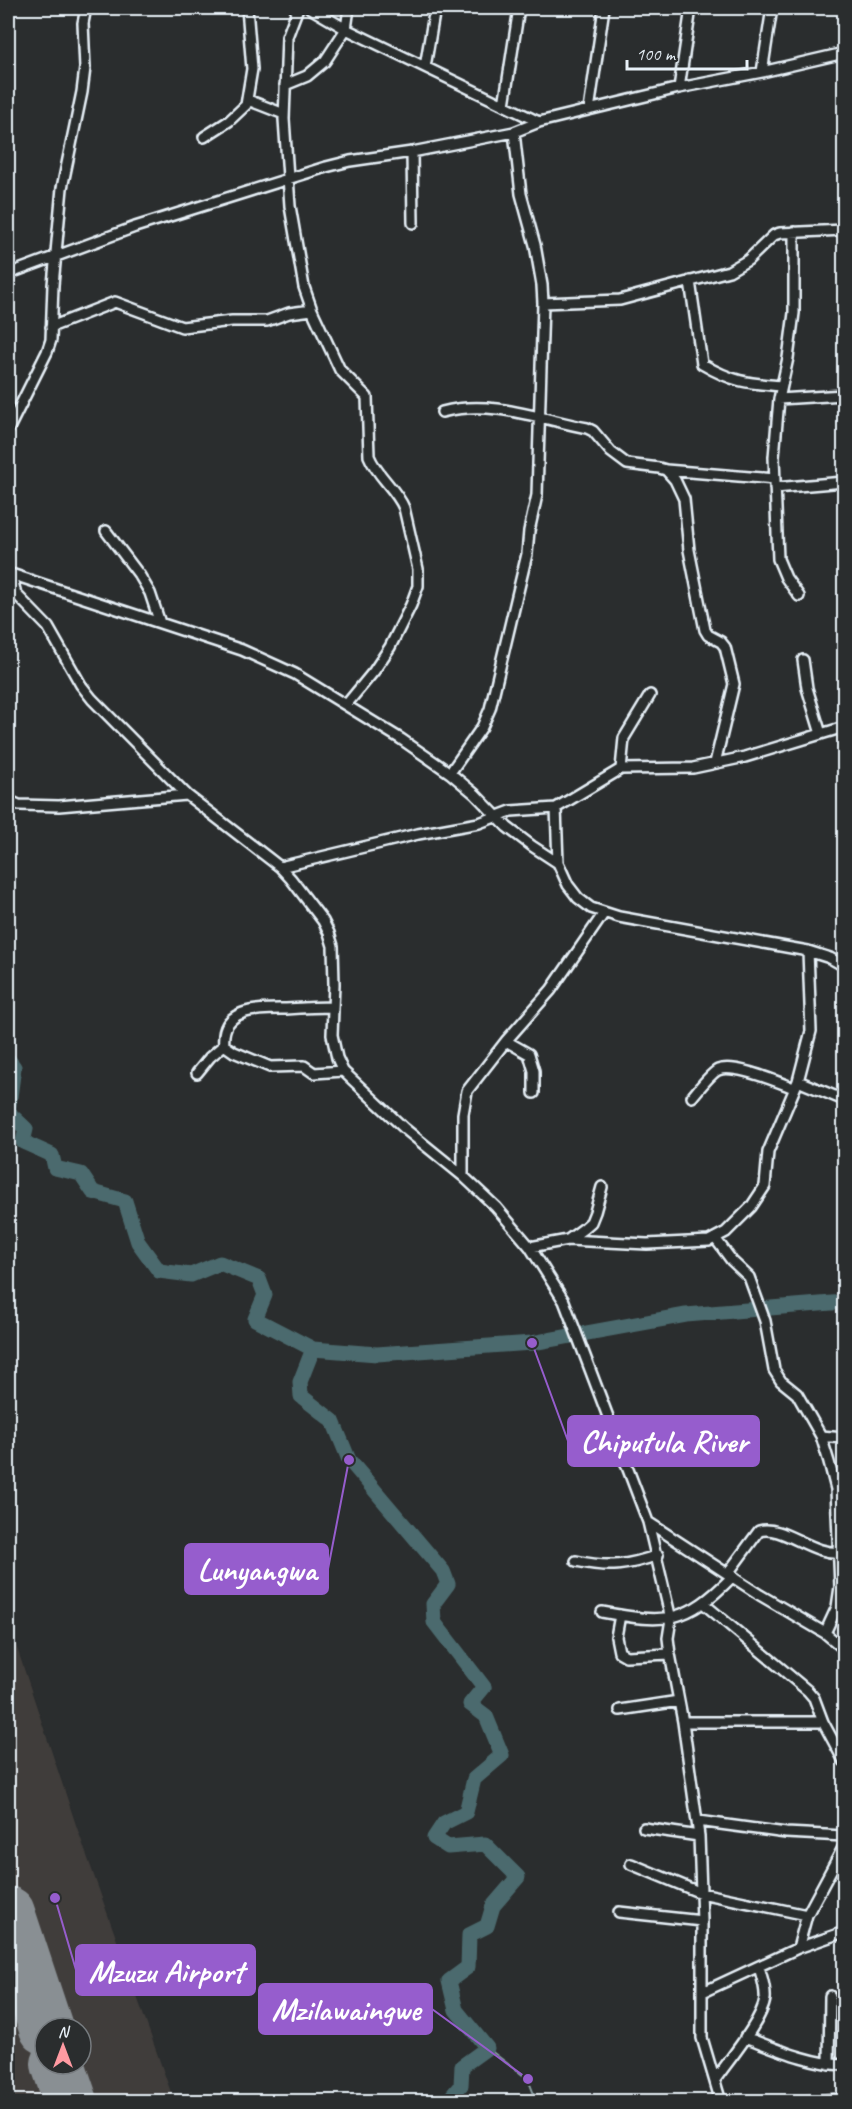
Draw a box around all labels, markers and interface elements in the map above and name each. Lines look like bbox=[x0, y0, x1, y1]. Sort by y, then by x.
scale bar bbox=[627, 33, 747, 71]
text: 100 m bbox=[636, 43, 677, 65]
callout: Chiputula River bbox=[568, 1416, 759, 1466]
text: Chiputula River bbox=[580, 1421, 751, 1462]
callout: Lunyangwa bbox=[185, 1544, 328, 1594]
text: Lunyangwa bbox=[197, 1549, 319, 1590]
callout: Mzuzu Airport bbox=[76, 1945, 255, 1995]
text: Mzuzu Airport bbox=[88, 1951, 248, 1992]
callout: Mzilawaingwe bbox=[259, 1984, 432, 2034]
text: Mzilawaingwe bbox=[272, 1989, 423, 2030]
north arrow bbox=[33, 2016, 93, 2076]
text: N bbox=[58, 2022, 71, 2042]

